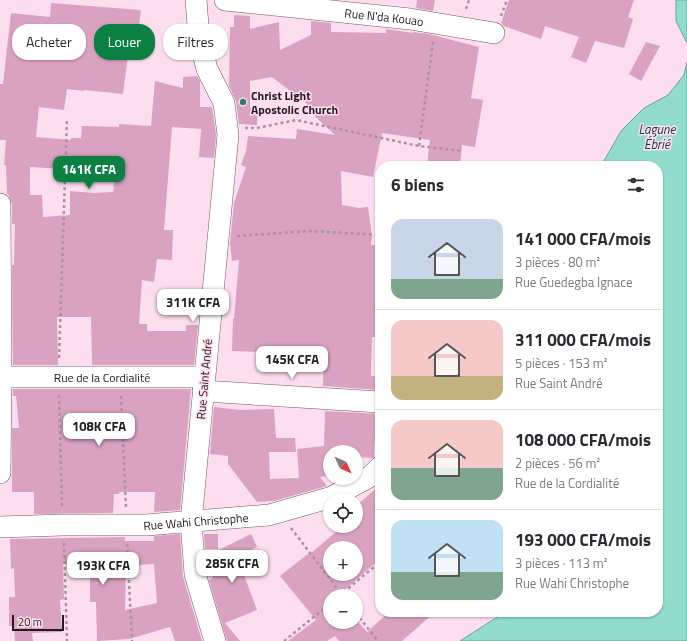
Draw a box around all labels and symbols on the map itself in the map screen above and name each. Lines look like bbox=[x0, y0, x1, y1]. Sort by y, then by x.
street label: Rue N'da Kouao bbox=[344, 3, 425, 31]
place label: Christ Light Apostolic Church bbox=[251, 86, 338, 119]
marker: Christ Light Apostolic Church bbox=[238, 97, 248, 107]
water label: Lagune Ébrié bbox=[638, 119, 677, 154]
pin: 141K CFA bbox=[48, 156, 130, 190]
pin: 311K CFA bbox=[152, 289, 234, 323]
street label: Rue Saint André bbox=[191, 338, 217, 420]
pin: 145K CFA bbox=[251, 346, 333, 380]
street label: Rue de la Cordialité bbox=[54, 368, 150, 387]
pin: 108K CFA bbox=[58, 413, 140, 447]
north arrow bbox=[323, 445, 363, 485]
street label: Rue Wahi Christophe bbox=[142, 507, 249, 535]
pin: 285K CFA bbox=[191, 550, 273, 584]
pin: 193K CFA bbox=[62, 552, 144, 586]
scale bar bbox=[12, 613, 64, 632]

